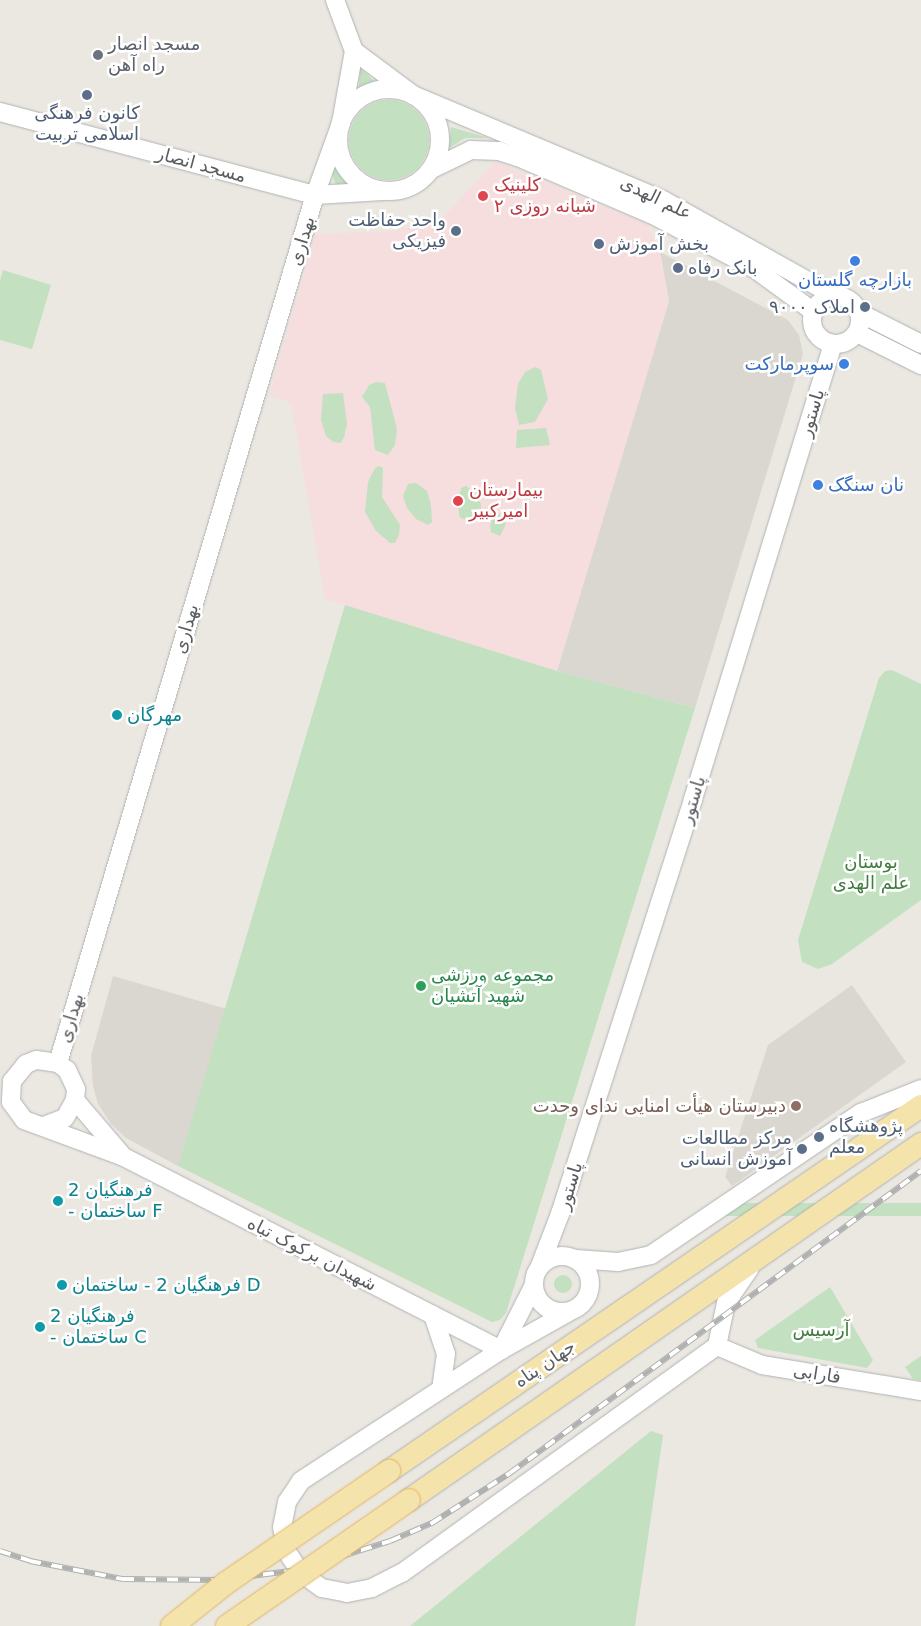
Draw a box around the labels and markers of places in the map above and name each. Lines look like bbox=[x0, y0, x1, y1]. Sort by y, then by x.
place label: مسجد انصار راه آهن bbox=[108, 34, 200, 76]
marker: مسجد انصار راه آهن bbox=[92, 49, 104, 61]
marker: کانون فرهنگی اسلامی تربیت bbox=[81, 89, 93, 101]
place label: کانون فرهنگی اسلامی تربیت bbox=[34, 103, 140, 146]
place label: کلینیک شبانه روزی ۲ bbox=[494, 175, 596, 218]
marker: کلینیک شبانه روزی ۲ bbox=[476, 189, 490, 203]
place label: واحد حفاظت فیزیکی bbox=[348, 210, 446, 252]
marker: واحد حفاظت فیزیکی bbox=[450, 225, 462, 237]
place label: بخش آموزش bbox=[609, 233, 709, 255]
marker: بخش آموزش bbox=[593, 238, 605, 250]
marker: بازارچه گلستان bbox=[849, 255, 861, 267]
place label: بانک رفاه bbox=[688, 257, 758, 279]
marker: بانک رفاه bbox=[672, 262, 684, 274]
place label: بازارچه گلستان bbox=[798, 269, 912, 291]
place label: املاک ۹۰۰۰ bbox=[769, 296, 855, 318]
marker: املاک ۹۰۰۰ bbox=[859, 301, 871, 313]
place label: سوپرمارکت bbox=[745, 353, 834, 375]
marker: سوپرمارکت bbox=[838, 358, 850, 370]
place label: نان سنگک bbox=[828, 474, 904, 496]
marker: نان سنگک bbox=[812, 479, 824, 491]
place label: بیمارستان امیرکبیر bbox=[469, 480, 543, 522]
marker: بیمارستان امیرکبیر bbox=[451, 494, 465, 508]
place label: مهرگان bbox=[127, 704, 182, 726]
marker: مهرگان bbox=[111, 709, 123, 721]
place label: مجموعه ورزشی شهید آتشیان bbox=[431, 965, 554, 1008]
marker: مجموعه ورزشی شهید آتشیان bbox=[415, 980, 427, 992]
place label: دبیرستان هیأت امنایی ندای وحدت bbox=[533, 1095, 786, 1117]
marker: دبیرستان هیأت امنایی ندای وحدت bbox=[790, 1100, 802, 1112]
place label: پژوهشگاه معلم bbox=[829, 1116, 903, 1158]
place label: مرکز مطالعات آموزش انسانی bbox=[680, 1128, 792, 1170]
marker: پژوهشگاه معلم bbox=[813, 1131, 825, 1143]
marker: مرکز مطالعات آموزش انسانی bbox=[796, 1143, 808, 1155]
place label: فرهنگیان 2 - ساختمان F bbox=[68, 1180, 163, 1222]
marker: فرهنگیان 2 - ساختمان F bbox=[52, 1195, 64, 1207]
place label: فرهنگیان 2 - ساختمان D bbox=[72, 1274, 260, 1296]
marker: فرهنگیان 2 - ساختمان D bbox=[56, 1279, 68, 1291]
place label: فرهنگیان 2 - ساختمان C bbox=[50, 1306, 147, 1348]
marker: فرهنگیان 2 - ساختمان C bbox=[34, 1321, 46, 1333]

